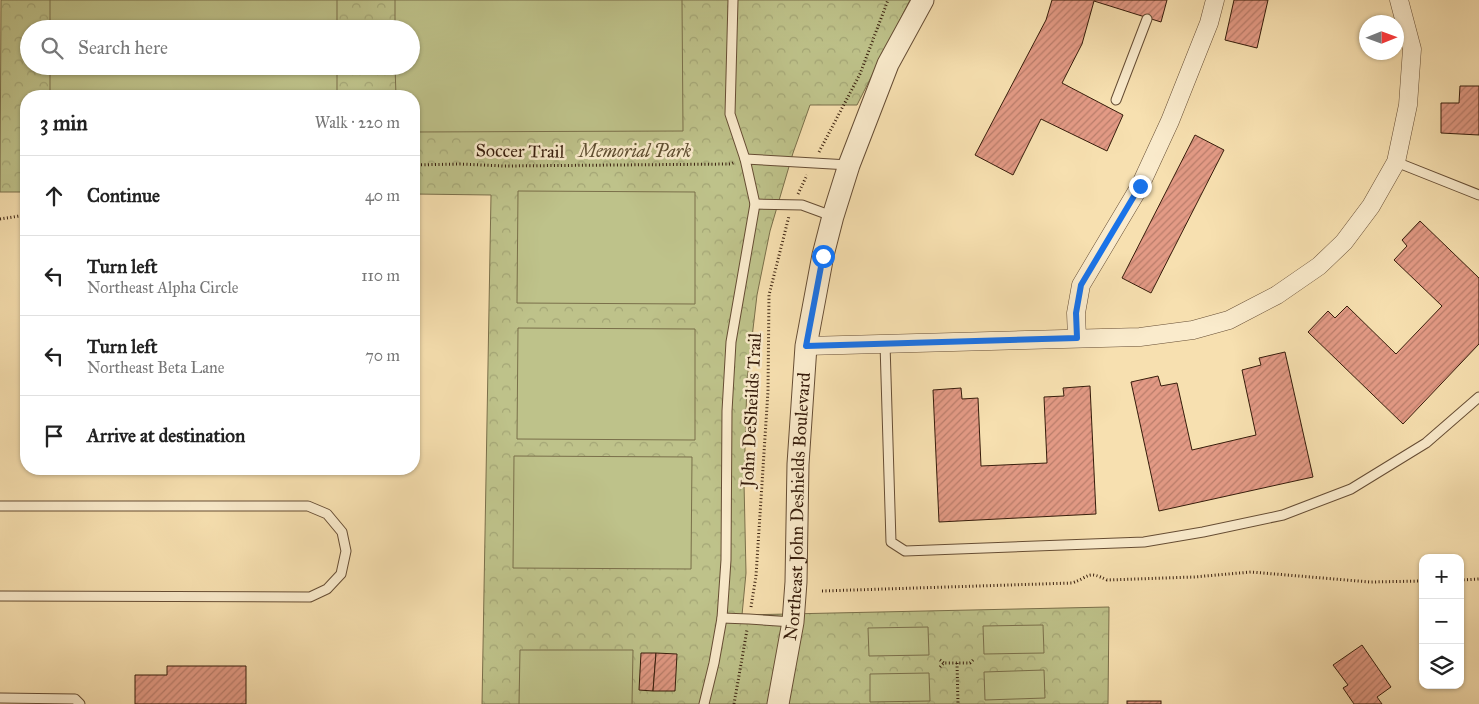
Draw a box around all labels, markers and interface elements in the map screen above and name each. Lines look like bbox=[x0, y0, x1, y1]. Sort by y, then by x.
north arrow bbox=[1359, 15, 1404, 60]
search box bbox=[20, 20, 420, 75]
icon: search bbox=[38, 34, 66, 62]
text: Search here bbox=[78, 36, 168, 59]
text: 3 min bbox=[40, 110, 88, 136]
text: Walk · 220 m bbox=[315, 113, 400, 132]
street label: Soccer Trail bbox=[475, 139, 565, 163]
park label: Memorial Park bbox=[577, 140, 691, 162]
route end bbox=[1129, 175, 1152, 198]
icon: ahead bbox=[40, 182, 68, 210]
text: Continue bbox=[87, 184, 160, 207]
text: 40 m bbox=[365, 186, 400, 205]
route start bbox=[812, 245, 835, 268]
text: Turn left bbox=[87, 255, 157, 278]
icon: left bbox=[40, 262, 68, 290]
text: 110 m bbox=[361, 266, 400, 285]
text: Northeast Alpha Circle bbox=[87, 278, 238, 297]
street label: John DeSheilds Trail bbox=[736, 332, 767, 490]
text: Turn left bbox=[87, 335, 157, 358]
icon: left bbox=[40, 342, 68, 370]
text: 70 m bbox=[365, 346, 400, 365]
text: Northeast Beta Lane bbox=[87, 358, 224, 377]
street label: Northeast John Deshields Boulevard bbox=[779, 372, 815, 642]
icon: arrive bbox=[40, 422, 68, 450]
text: Arrive at destination bbox=[87, 424, 245, 447]
map controls bbox=[1419, 554, 1464, 689]
button: + bbox=[1419, 554, 1464, 599]
button: − bbox=[1419, 599, 1464, 644]
button: layers bbox=[1419, 644, 1464, 689]

